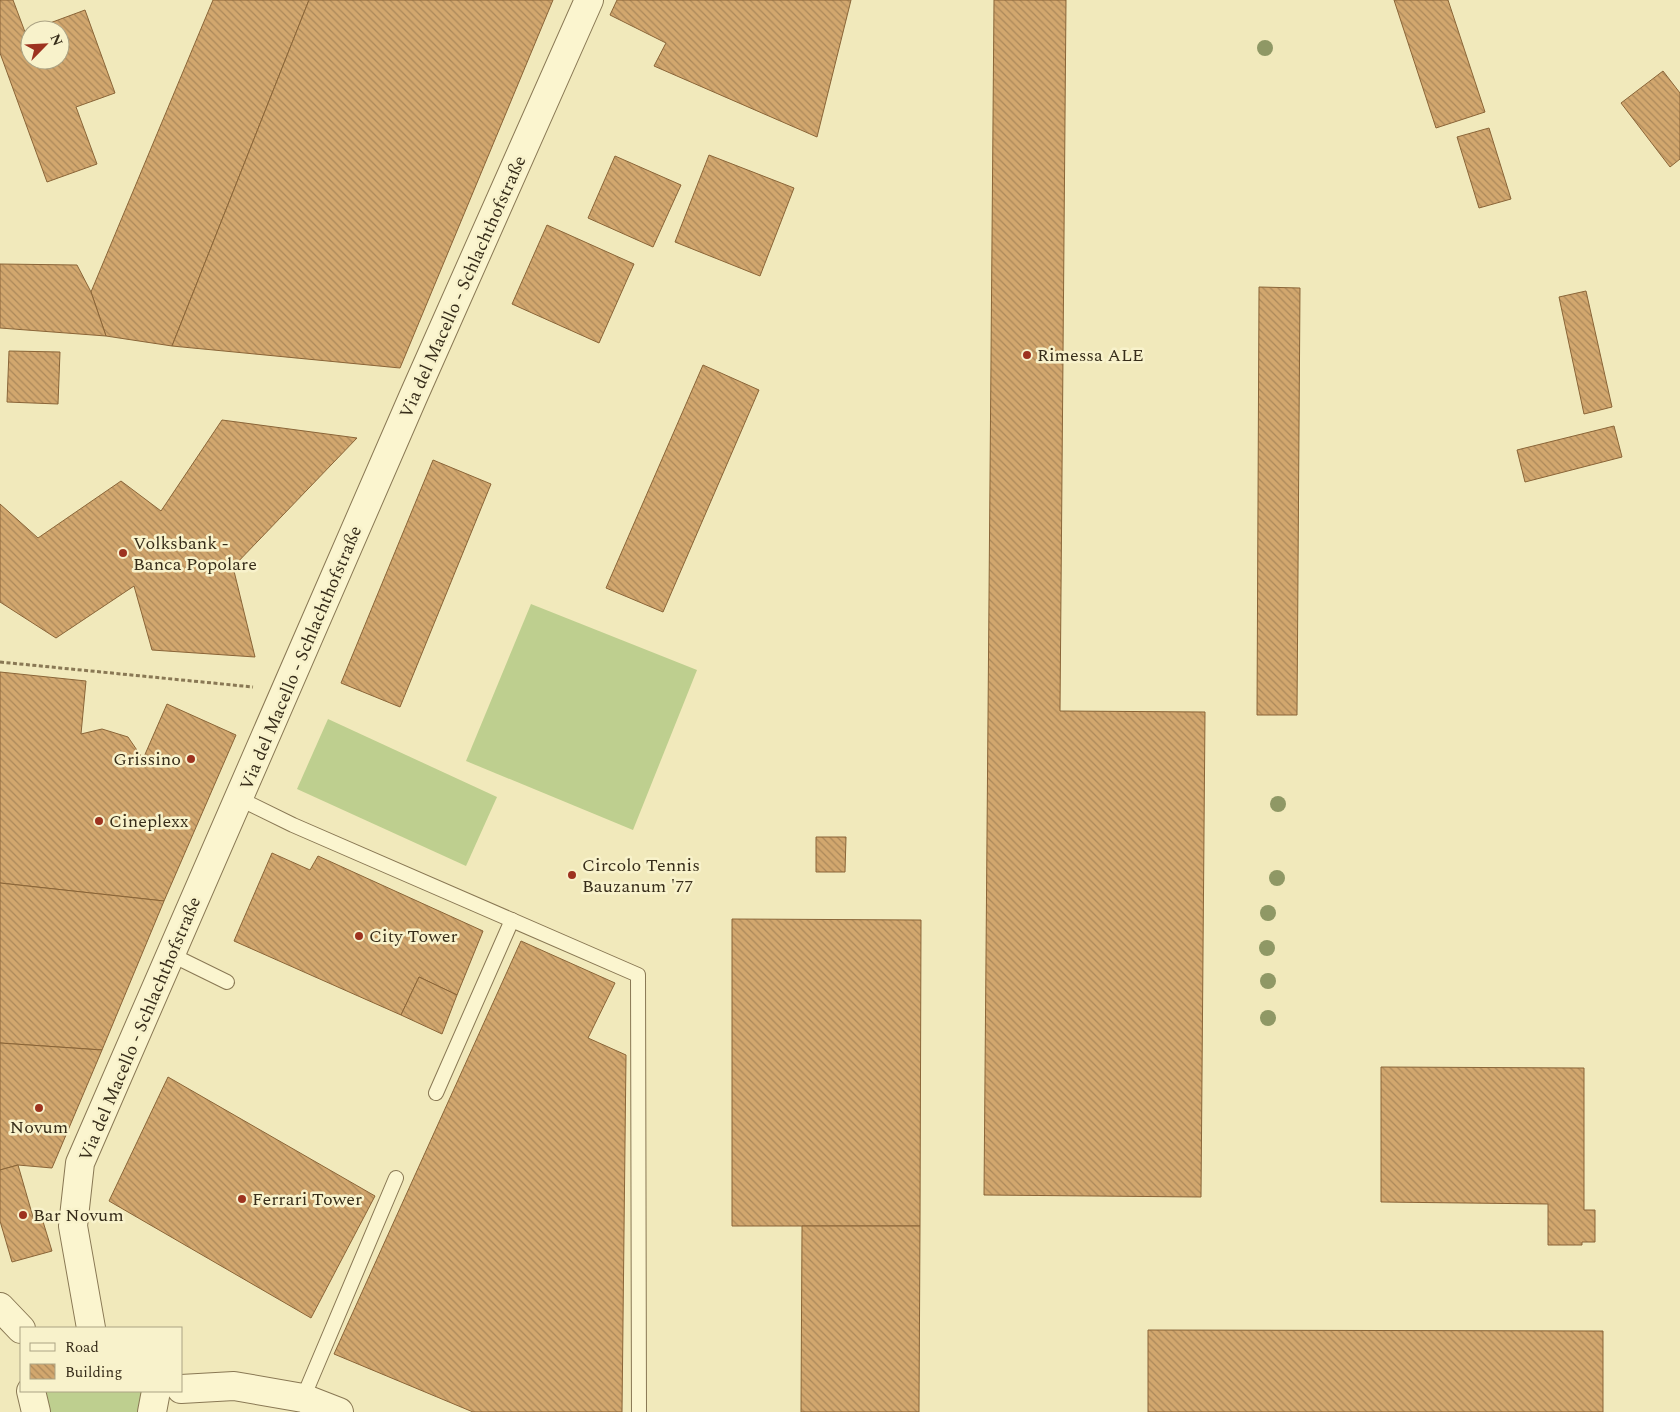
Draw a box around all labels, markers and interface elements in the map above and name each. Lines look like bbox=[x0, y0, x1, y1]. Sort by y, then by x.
north arrow bbox=[20, 20, 70, 70]
text: N bbox=[45, 30, 68, 49]
street label: Via del Macello - Schlachthofstraße bbox=[393, 151, 533, 423]
place label: Rimessa ALE bbox=[1037, 342, 1144, 369]
marker: Rimessa ALE bbox=[1021, 349, 1033, 361]
street label: Via del Macello - Schlachthofstraße bbox=[233, 522, 369, 794]
place label: Volksbank - Banca Popolare bbox=[133, 530, 257, 578]
marker: Volksbank - Banca Popolare bbox=[117, 547, 129, 559]
place label: Grissino bbox=[113, 746, 181, 773]
marker: Grissino bbox=[185, 753, 197, 765]
place label: Cineplexx bbox=[109, 808, 189, 835]
marker: Cineplexx bbox=[93, 815, 105, 827]
place label: Circolo Tennis Bauzanum '77 bbox=[582, 852, 700, 900]
marker: Circolo Tennis Bauzanum '77 bbox=[566, 869, 578, 881]
street label: Via del Macello - Schlachthofstraße bbox=[72, 893, 208, 1165]
place label: City Tower bbox=[369, 923, 458, 950]
marker: City Tower bbox=[353, 930, 365, 942]
marker: Novum bbox=[33, 1102, 45, 1114]
place label: Novum bbox=[10, 1114, 68, 1141]
place label: Ferrari Tower bbox=[252, 1186, 362, 1213]
marker: Ferrari Tower bbox=[236, 1193, 248, 1205]
place label: Bar Novum bbox=[33, 1202, 124, 1229]
marker: Bar Novum bbox=[17, 1209, 29, 1221]
legend bbox=[20, 1327, 182, 1392]
text: Road bbox=[65, 1336, 99, 1359]
text: Building bbox=[65, 1361, 122, 1384]

